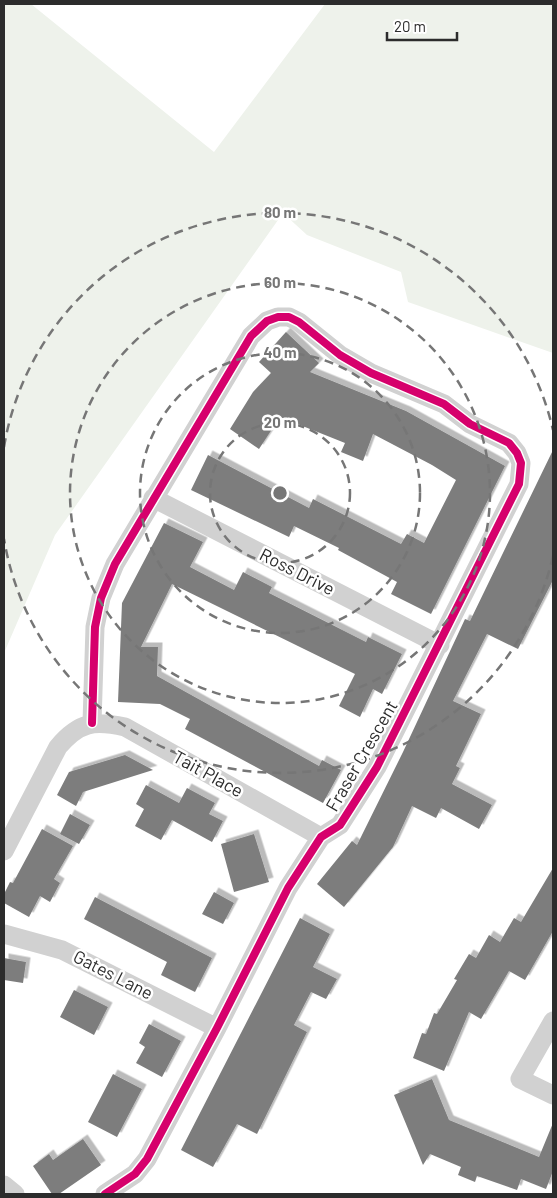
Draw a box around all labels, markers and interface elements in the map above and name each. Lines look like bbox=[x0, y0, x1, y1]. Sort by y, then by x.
scale bar bbox=[387, 10, 457, 42]
text: 20 m bbox=[394, 17, 426, 35]
text: 80 m bbox=[264, 203, 296, 221]
text: 60 m bbox=[264, 273, 296, 291]
text: 40 m bbox=[263, 343, 297, 361]
text: 20 m bbox=[264, 413, 296, 431]
centre of rings bbox=[271, 484, 289, 502]
street label: Ross Drive bbox=[256, 543, 339, 599]
street label: Fraser Crescent bbox=[320, 696, 402, 815]
street label: Tait Place bbox=[170, 745, 247, 801]
street label: Gates Lane bbox=[70, 945, 157, 1004]

